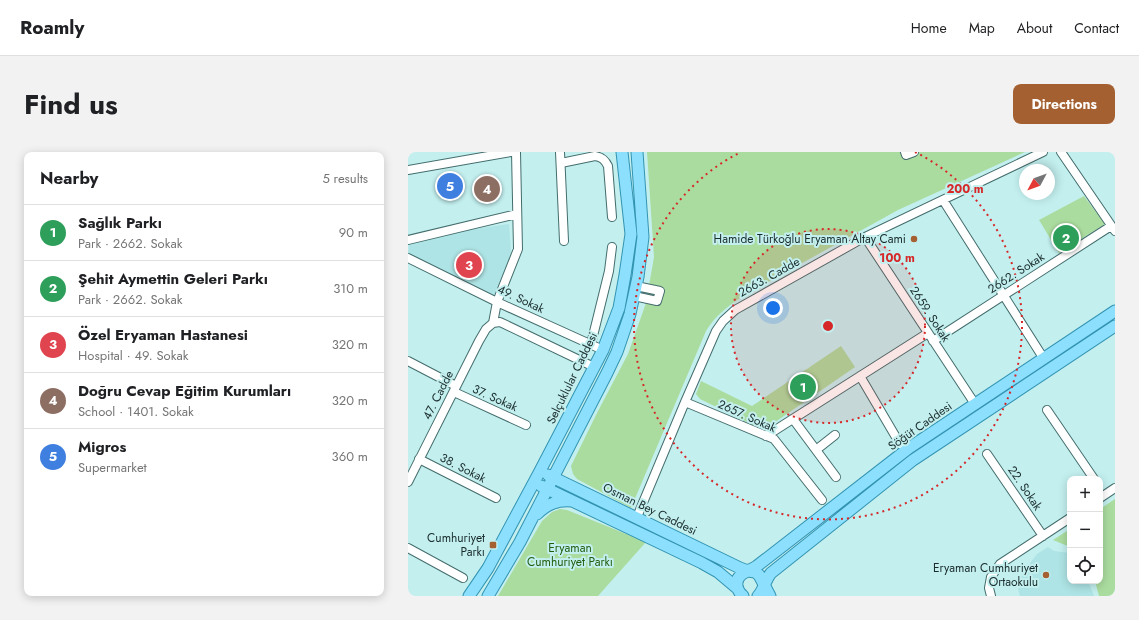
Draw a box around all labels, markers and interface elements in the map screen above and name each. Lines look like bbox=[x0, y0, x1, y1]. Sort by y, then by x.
text: Roamly bbox=[20, 14, 84, 41]
text: Home bbox=[911, 18, 947, 38]
text: Map bbox=[969, 18, 995, 38]
text: About bbox=[1017, 18, 1052, 38]
text: Contact bbox=[1074, 18, 1119, 38]
text: Find us bbox=[24, 84, 118, 125]
button: Directions bbox=[1013, 84, 1115, 124]
north arrow bbox=[1019, 164, 1055, 200]
text: Nearby bbox=[40, 166, 98, 190]
text: 5 results bbox=[322, 169, 368, 188]
pin: 5 bbox=[437, 171, 463, 201]
pin: 4 bbox=[474, 174, 500, 204]
text: 200 m bbox=[946, 180, 984, 198]
text: Sağlık Parkı bbox=[78, 212, 162, 234]
text: 1 bbox=[50, 223, 56, 242]
text: 90 m bbox=[339, 223, 368, 242]
pin: 2 bbox=[1053, 223, 1079, 253]
place label: Hamide Türkoğlu Eryaman Altay Cami bbox=[714, 230, 906, 248]
text: Park · 2662. Sokak bbox=[78, 234, 182, 253]
marker: Hamide Türkoğlu Eryaman Altay Cami bbox=[909, 234, 919, 244]
street label: 2662. Sokak bbox=[984, 248, 1048, 298]
text: 100 m bbox=[879, 249, 915, 267]
pin: 3 bbox=[456, 250, 482, 280]
street label: 2663. Cadde bbox=[735, 253, 803, 301]
text: Şehit Aymettin Geleri Parkı bbox=[78, 268, 268, 290]
text: 2 bbox=[49, 279, 57, 298]
text: 310 m bbox=[333, 279, 368, 298]
street label: 49. Sokak bbox=[495, 280, 548, 318]
street label: 2659. Sokak bbox=[905, 283, 955, 346]
text: Park · 2662. Sokak bbox=[78, 290, 182, 309]
your location bbox=[763, 298, 783, 318]
centre of rings bbox=[821, 319, 835, 333]
text: Özel Eryaman Hastanesi bbox=[78, 324, 248, 346]
street label: Selçuklular Caddesi bbox=[542, 329, 602, 427]
text: 3 bbox=[49, 335, 57, 354]
text: 320 m bbox=[332, 335, 368, 354]
text: Hospital · 49. Sokak bbox=[78, 346, 188, 365]
street label: 47. Cadde bbox=[418, 367, 458, 423]
pin: 1 bbox=[790, 372, 816, 402]
text: Doğru Cevap Eğitim Kurumları bbox=[78, 380, 291, 402]
street label: 37. Sokak bbox=[469, 380, 521, 416]
text: 4 bbox=[48, 391, 58, 410]
text: 320 m bbox=[332, 391, 368, 410]
street label: 2657. Sokak bbox=[715, 395, 780, 437]
street label: Söğüt Caddesi bbox=[884, 397, 956, 455]
text: School · 1401. Sokak bbox=[78, 402, 194, 421]
text: Migros bbox=[78, 436, 126, 458]
text: 5 bbox=[49, 447, 57, 466]
text: 360 m bbox=[332, 447, 368, 466]
street label: 38. Sokak bbox=[437, 449, 490, 488]
text: Supermarket bbox=[78, 458, 147, 477]
street label: 22. Sokak bbox=[1003, 462, 1047, 514]
map controls bbox=[1067, 476, 1103, 584]
button: + bbox=[1067, 476, 1103, 512]
street label: Osman Bey Caddesi bbox=[600, 478, 700, 540]
button: − bbox=[1067, 512, 1103, 548]
place label: Cumhuriyet Parkı bbox=[427, 529, 485, 561]
park label: Eryaman Cumhuriyet Parkı bbox=[527, 539, 613, 571]
marker: Cumhuriyet Parkı bbox=[488, 540, 498, 550]
button: locate bbox=[1067, 548, 1103, 584]
place label: Eryaman Cumhuriyet Ortaokulu bbox=[933, 559, 1038, 591]
marker: Eryaman Cumhuriyet Ortaokulu bbox=[1041, 570, 1051, 580]

